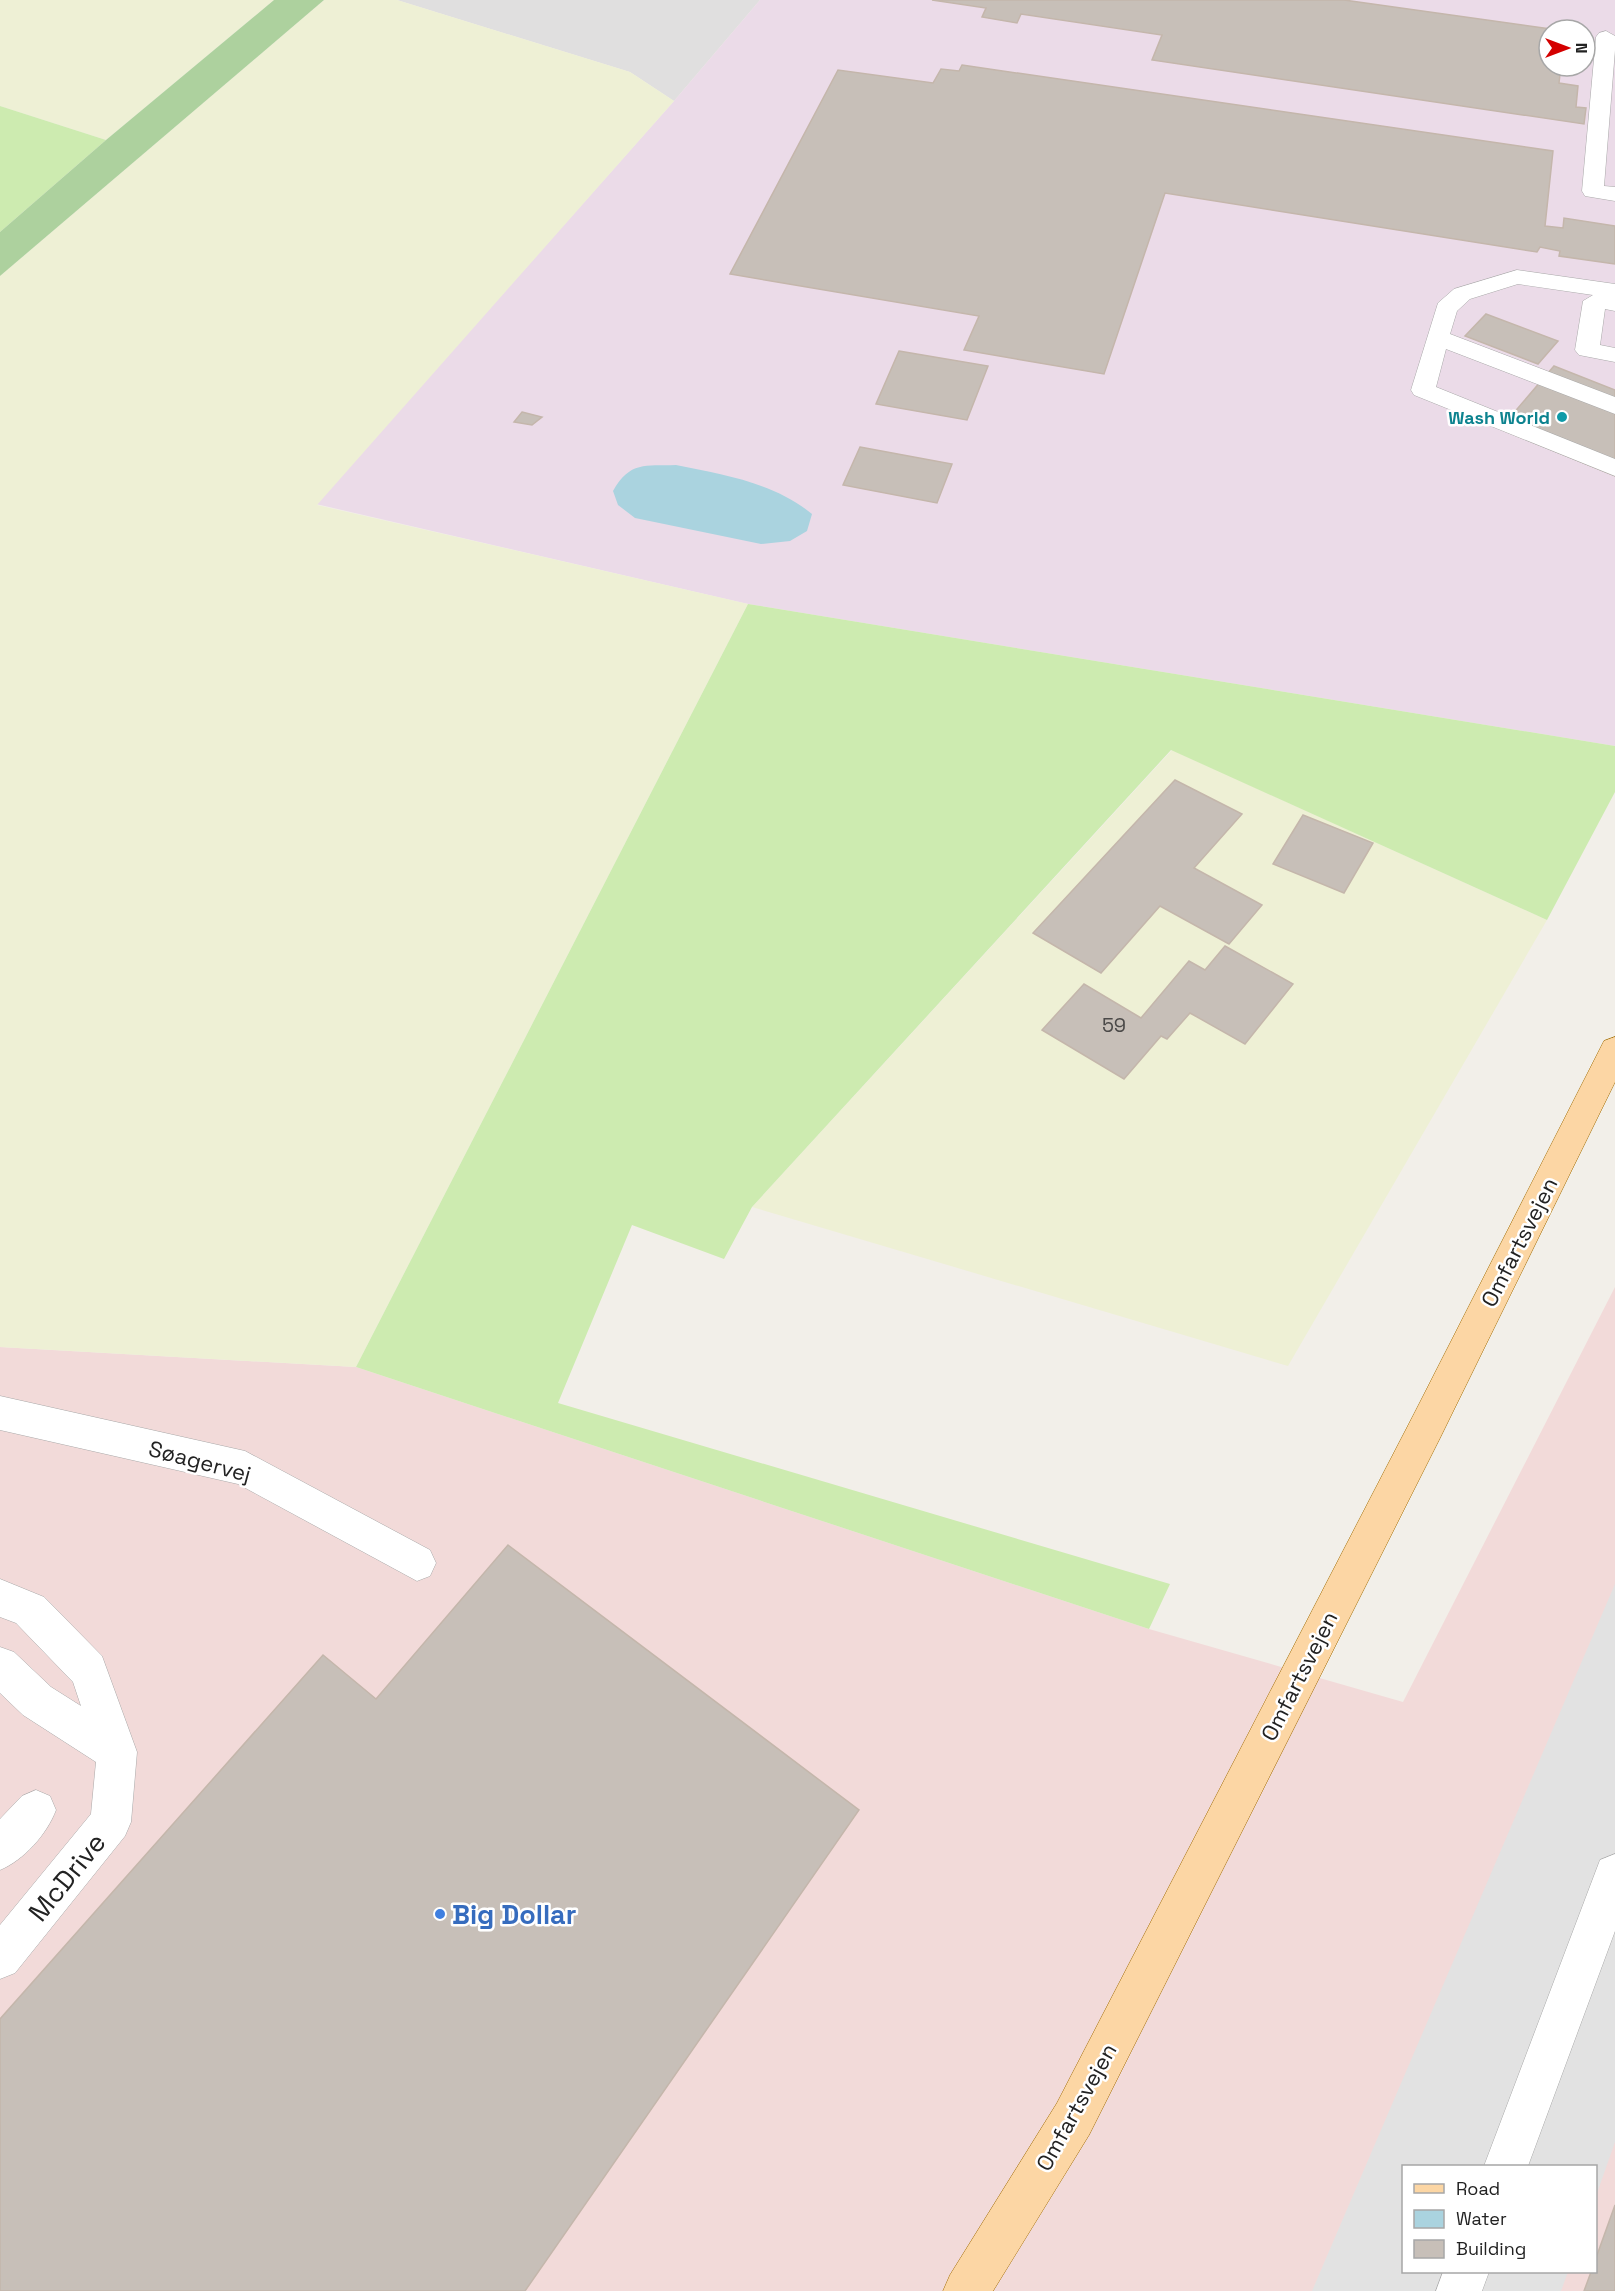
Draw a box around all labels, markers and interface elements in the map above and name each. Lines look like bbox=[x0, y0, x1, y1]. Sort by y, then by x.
north arrow bbox=[1537, 18, 1597, 78]
text: N bbox=[1571, 43, 1592, 53]
place label: Wash World bbox=[1448, 406, 1550, 429]
marker: Wash World bbox=[1555, 410, 1569, 424]
house number: 59 bbox=[1102, 1012, 1126, 1038]
street label: Omfartsvejen bbox=[1474, 1173, 1564, 1311]
street label: Søagervej bbox=[146, 1434, 254, 1488]
street label: Omfartsvejen bbox=[1254, 1607, 1344, 1745]
street label: McDrive bbox=[21, 1826, 113, 1928]
place label: Big Dollar bbox=[452, 1897, 576, 1932]
marker: Big Dollar bbox=[433, 1907, 447, 1921]
street label: Omfartsvejen bbox=[1029, 2038, 1123, 2176]
legend bbox=[1402, 2165, 1597, 2273]
text: Road bbox=[1456, 2177, 1500, 2200]
text: Water bbox=[1456, 2207, 1507, 2230]
text: Building bbox=[1456, 2237, 1526, 2260]

